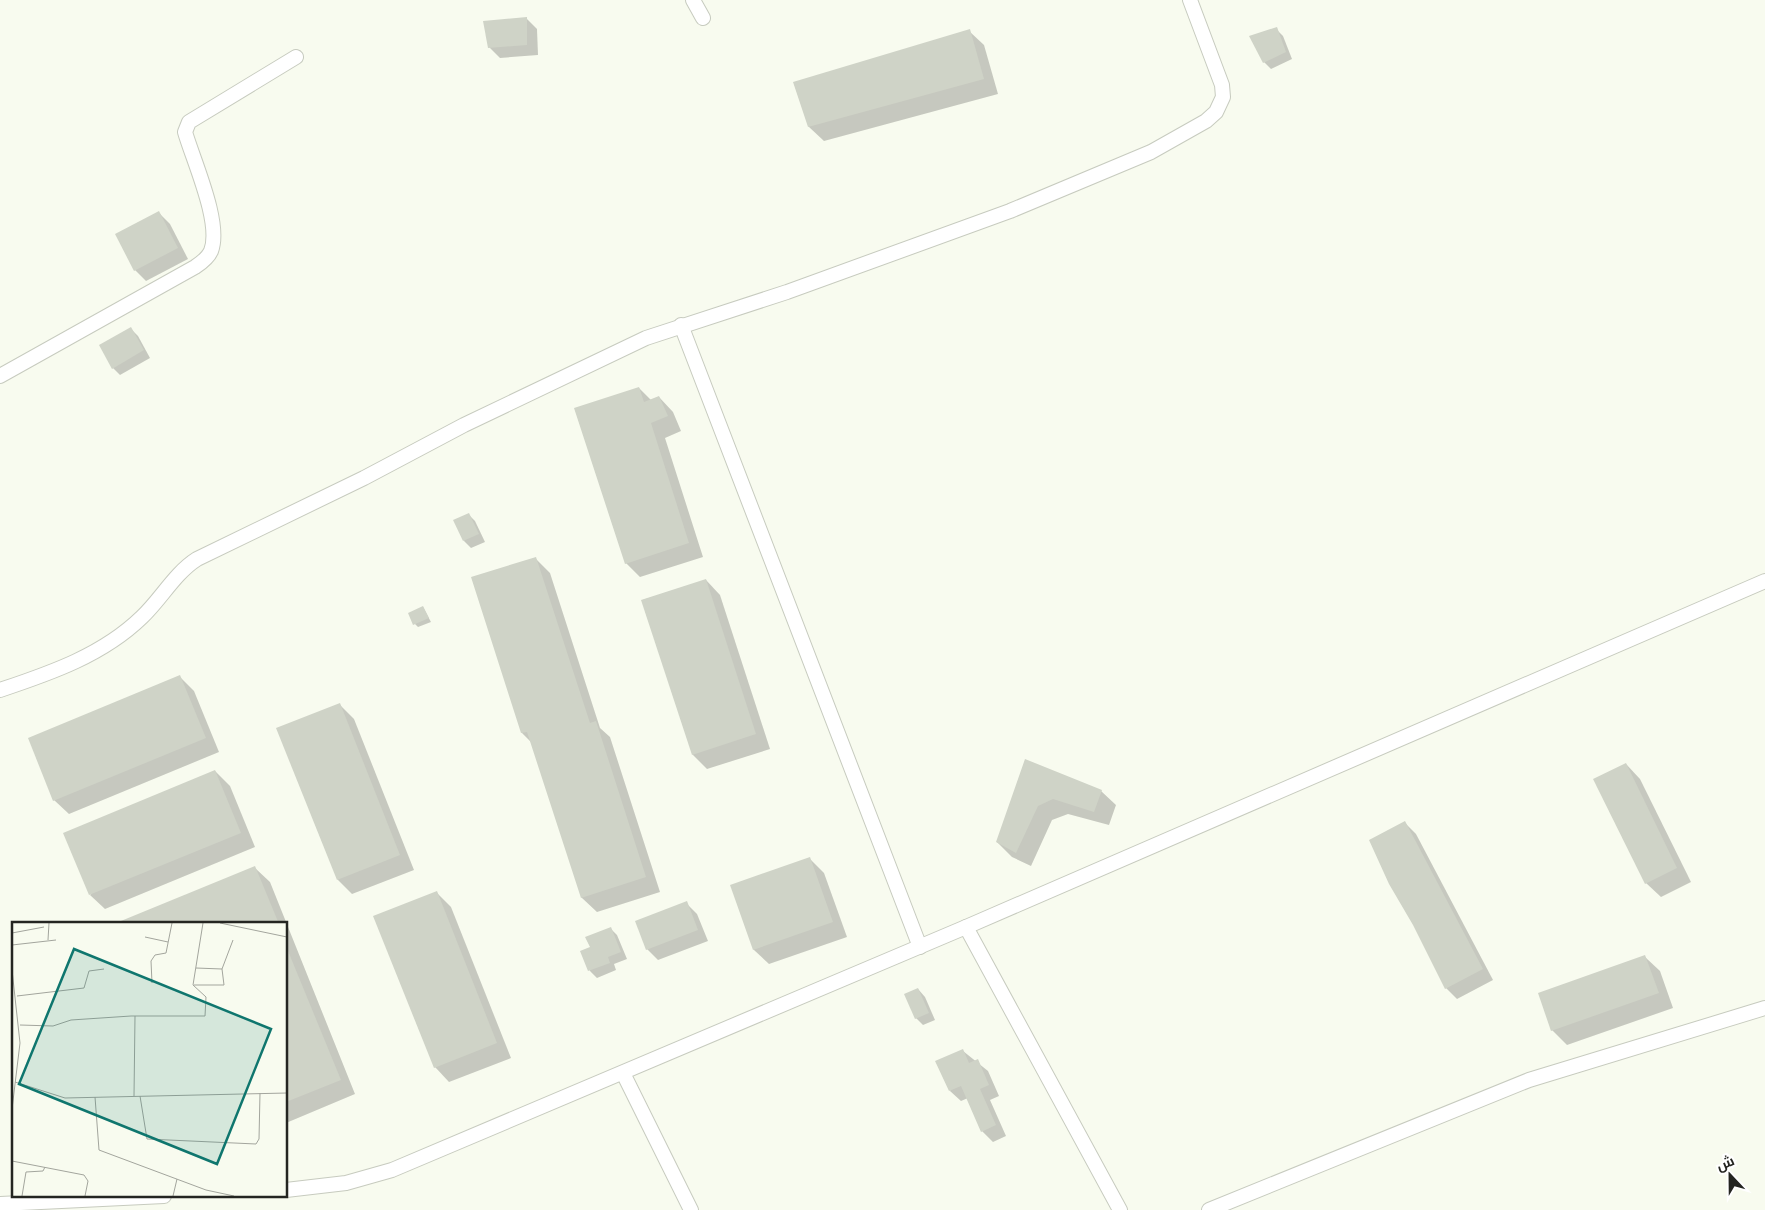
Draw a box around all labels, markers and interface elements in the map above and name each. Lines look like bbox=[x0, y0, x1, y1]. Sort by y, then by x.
inset map bbox=[12, 922, 288, 1198]
north arrow bbox=[1705, 1150, 1755, 1200]
text: ش bbox=[1713, 1150, 1737, 1175]

